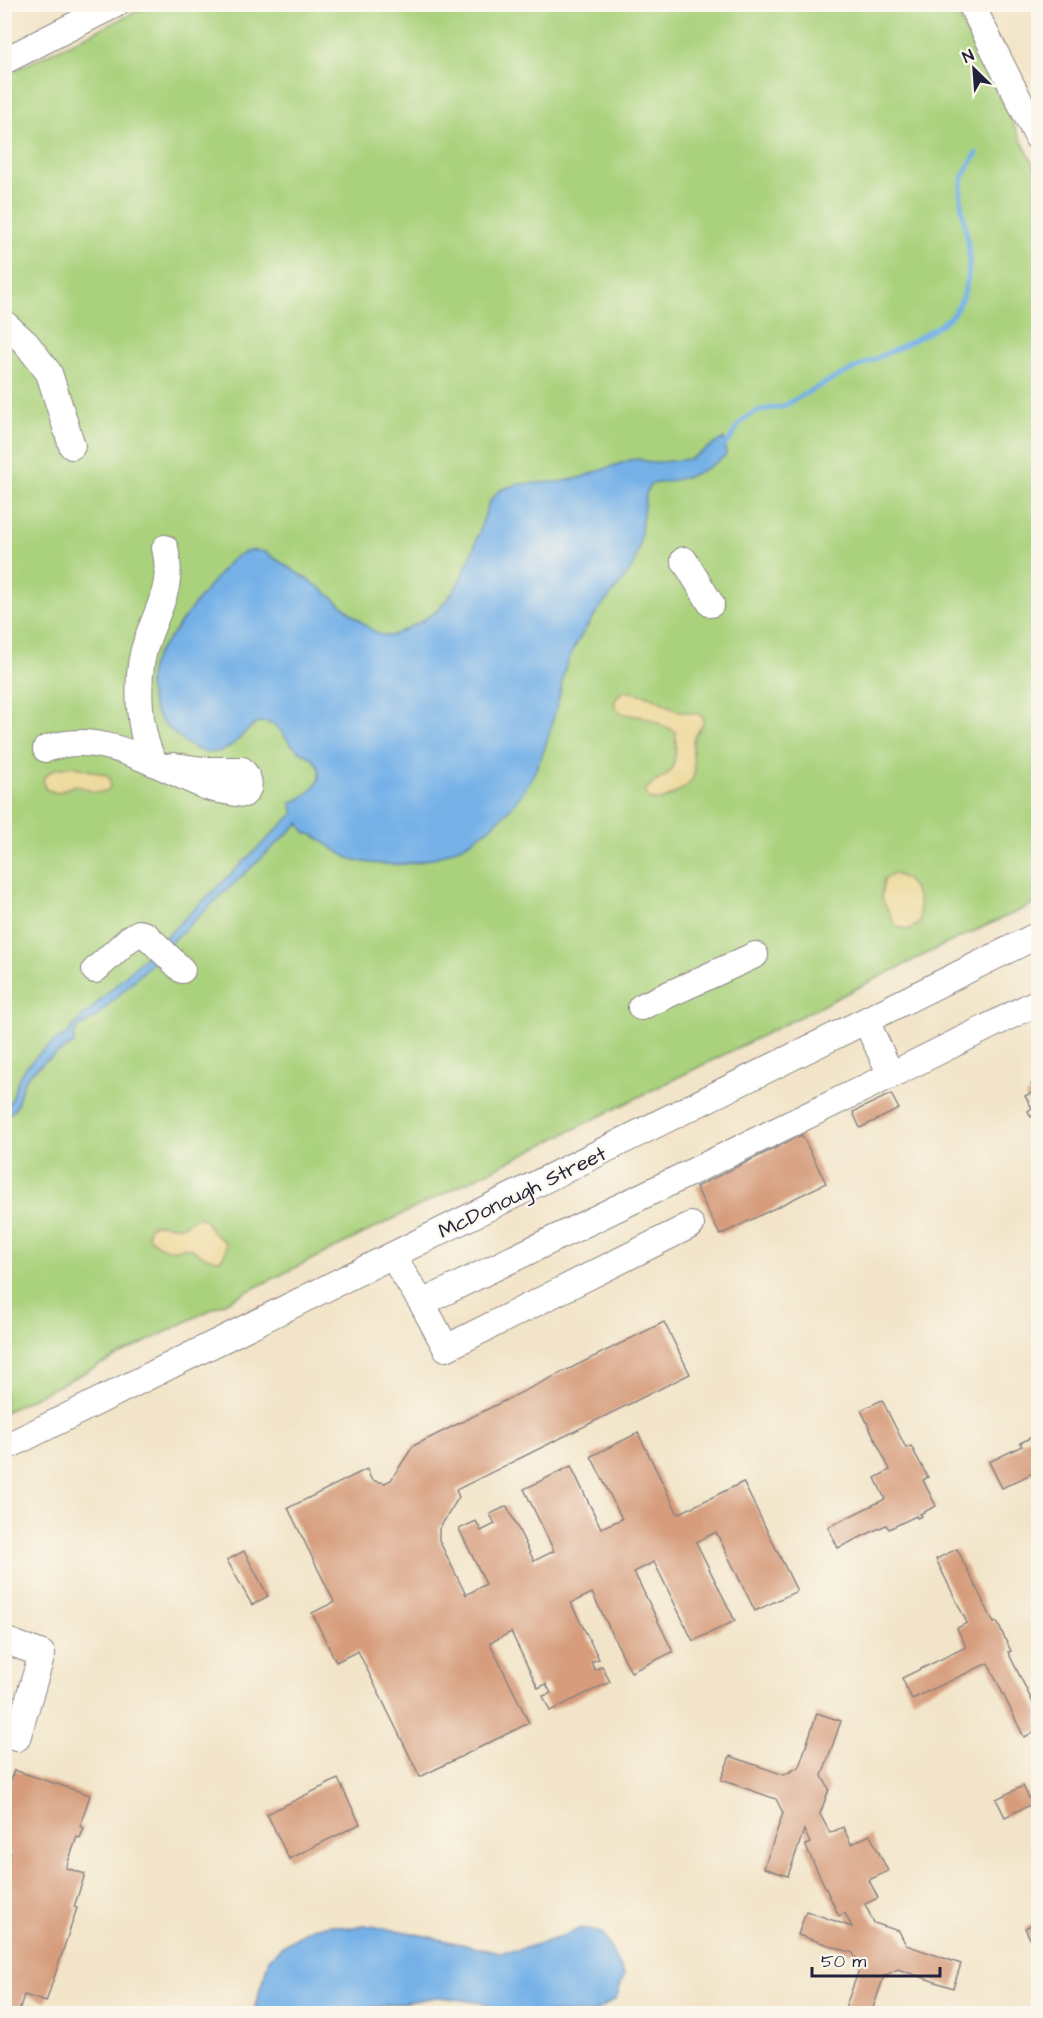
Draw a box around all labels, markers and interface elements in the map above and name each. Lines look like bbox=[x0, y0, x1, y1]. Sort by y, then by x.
north arrow bbox=[944, 39, 1004, 99]
text: N bbox=[959, 44, 977, 68]
street label: McDonough Street bbox=[433, 1139, 612, 1247]
scale bar bbox=[812, 1940, 940, 1978]
text: 50 m bbox=[821, 1949, 866, 1974]

